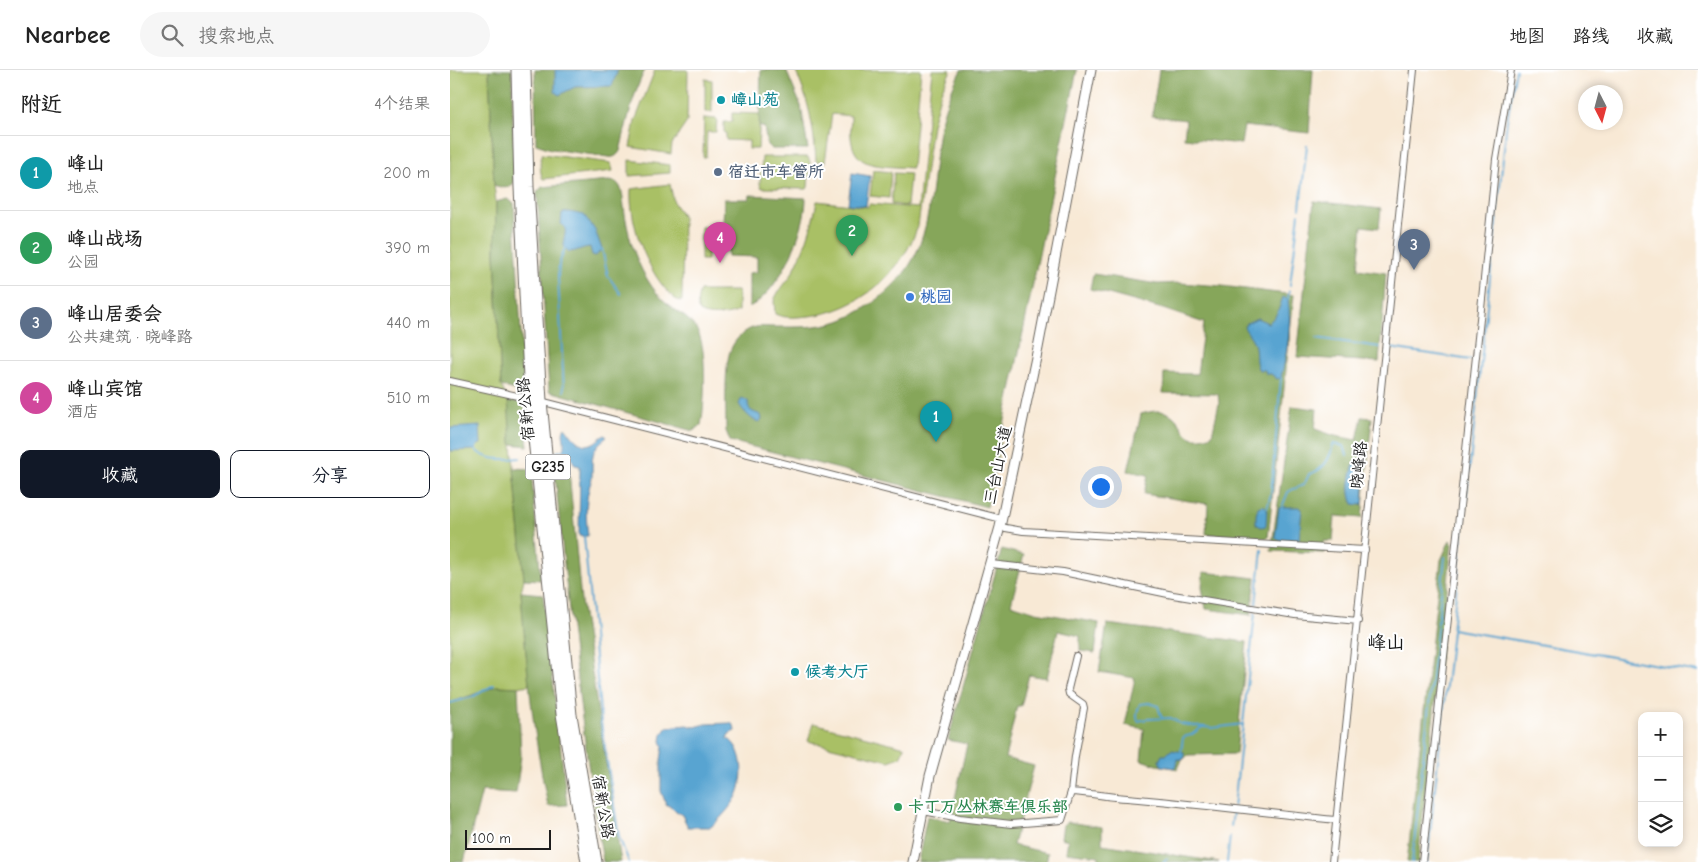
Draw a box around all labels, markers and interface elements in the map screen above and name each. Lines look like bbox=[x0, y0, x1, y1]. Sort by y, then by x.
search box bbox=[140, 12, 490, 57]
text: Nearbee bbox=[25, 21, 110, 49]
icon: search bbox=[158, 21, 186, 49]
text: 搜索地点 bbox=[198, 25, 274, 47]
text: 地图 bbox=[1509, 26, 1545, 47]
text: 路线 bbox=[1573, 26, 1609, 47]
text: 收藏 bbox=[1637, 26, 1673, 47]
north arrow bbox=[1578, 85, 1623, 130]
place label: 嶂山苑 bbox=[731, 91, 779, 109]
text: 附近 bbox=[20, 92, 62, 116]
marker: 嶂山苑 bbox=[715, 94, 727, 106]
text: 4个结果 bbox=[374, 95, 430, 113]
text: 峰山 bbox=[67, 153, 105, 175]
place label: 宿迁市车管所 bbox=[728, 163, 824, 181]
text: 1 bbox=[33, 164, 39, 182]
text: 200 m bbox=[384, 164, 430, 182]
marker: 宿迁市车管所 bbox=[712, 166, 724, 178]
text: 地点 bbox=[67, 178, 99, 196]
pin: 2 bbox=[836, 215, 868, 256]
pin: 4 bbox=[704, 222, 736, 263]
text: 峰山战场 bbox=[67, 228, 143, 250]
pin: 3 bbox=[1398, 229, 1430, 270]
text: 2 bbox=[32, 239, 40, 257]
text: 390 m bbox=[385, 239, 430, 257]
text: 公园 bbox=[67, 253, 99, 271]
place label: 桃园 bbox=[920, 288, 952, 306]
marker: 桃园 bbox=[904, 291, 916, 303]
text: 峰山居委会 bbox=[67, 303, 162, 325]
text: 3 bbox=[32, 314, 40, 332]
text: 440 m bbox=[386, 314, 430, 332]
text: 公共建筑 · 晓峰路 bbox=[67, 328, 193, 346]
street label: 宿新公路 bbox=[514, 376, 538, 442]
text: 峰山宾馆 bbox=[67, 378, 143, 400]
text: 4 bbox=[32, 389, 40, 407]
text: 510 m bbox=[387, 389, 430, 407]
pin: 1 bbox=[920, 401, 952, 442]
text: 酒店 bbox=[67, 403, 99, 421]
street label: 三台山大道 bbox=[981, 424, 1015, 506]
street label: 晓峰路 bbox=[1348, 440, 1370, 490]
button: 收藏 bbox=[20, 450, 220, 498]
button: 分享 bbox=[230, 450, 430, 498]
road number: G235 bbox=[526, 454, 570, 480]
your location bbox=[1088, 474, 1114, 500]
district label: 峰山 bbox=[1367, 632, 1405, 654]
place label: 候考大厅 bbox=[805, 663, 869, 681]
marker: 候考大厅 bbox=[789, 666, 801, 678]
map controls bbox=[1638, 712, 1683, 847]
button: + bbox=[1638, 712, 1683, 757]
button: − bbox=[1638, 757, 1683, 802]
street label: 宿新公路 bbox=[589, 774, 617, 840]
place label: 卡丁万丛林赛车俱乐部 bbox=[908, 798, 1068, 816]
marker: 卡丁万丛林赛车俱乐部 bbox=[892, 801, 904, 813]
button: layers bbox=[1638, 802, 1683, 847]
scale bar bbox=[465, 827, 551, 850]
text: 100 m bbox=[472, 830, 511, 847]

